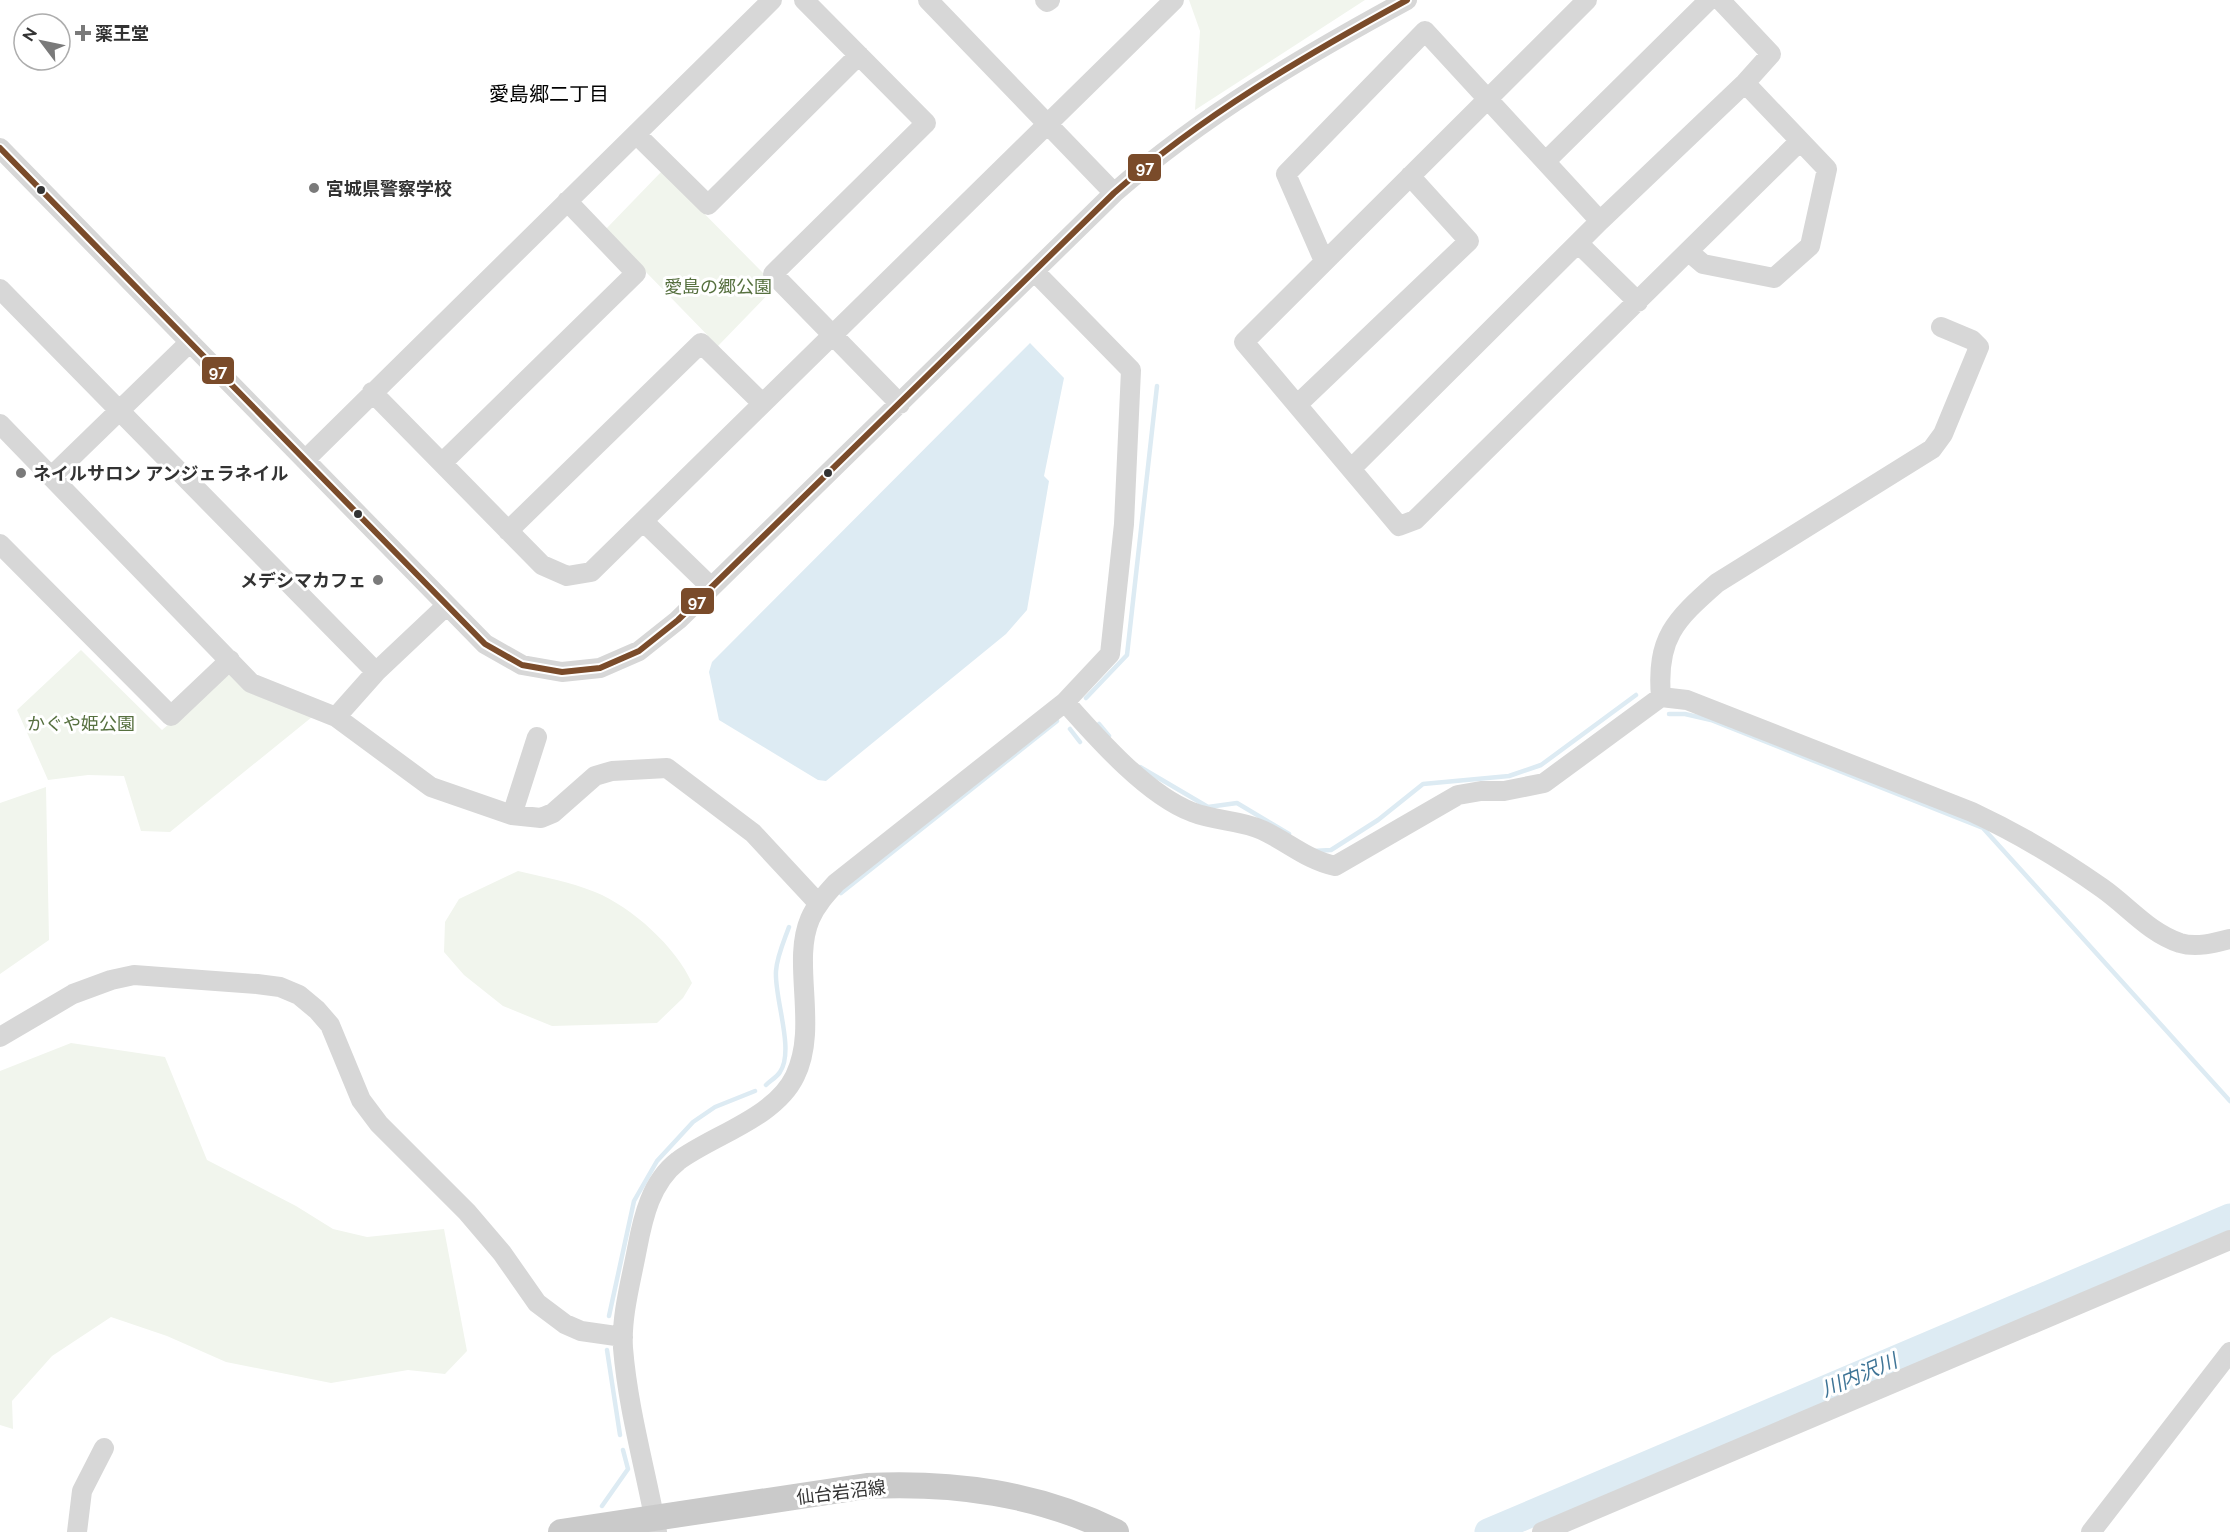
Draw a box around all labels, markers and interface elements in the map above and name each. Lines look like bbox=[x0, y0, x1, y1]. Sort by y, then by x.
north arrow bbox=[12, 12, 72, 72]
place label: 薬王堂 bbox=[95, 23, 149, 44]
text: N bbox=[18, 24, 41, 45]
marker: 薬王堂 bbox=[76, 26, 90, 40]
district label: 愛島郷二丁目 bbox=[489, 82, 609, 106]
line badge: 97 bbox=[1127, 153, 1162, 182]
text: 97 bbox=[1136, 158, 1154, 177]
place label: 宮城県警察学校 bbox=[326, 178, 452, 199]
marker: 宮城県警察学校 bbox=[307, 181, 321, 195]
unlabelled marker bbox=[35, 184, 47, 196]
park label: 愛島の郷公園 bbox=[664, 276, 772, 297]
line badge: 97 bbox=[201, 356, 235, 385]
text: 97 bbox=[209, 362, 227, 381]
place label: ネイルサロン アンジェラネイル bbox=[33, 463, 289, 484]
marker: ネイルサロン アンジェラネイル bbox=[14, 466, 28, 480]
unlabelled marker bbox=[822, 467, 834, 479]
unlabelled marker bbox=[352, 508, 364, 520]
place label: メデシマカフェ bbox=[240, 570, 366, 591]
marker: メデシマカフェ bbox=[371, 573, 385, 587]
line badge: 97 bbox=[680, 587, 715, 615]
text: 97 bbox=[688, 592, 706, 611]
park label: かぐや姫公園 bbox=[27, 713, 135, 734]
water label: 川内沢川 bbox=[1817, 1348, 1902, 1402]
street label: 仙台岩沼線 bbox=[795, 1476, 887, 1508]

